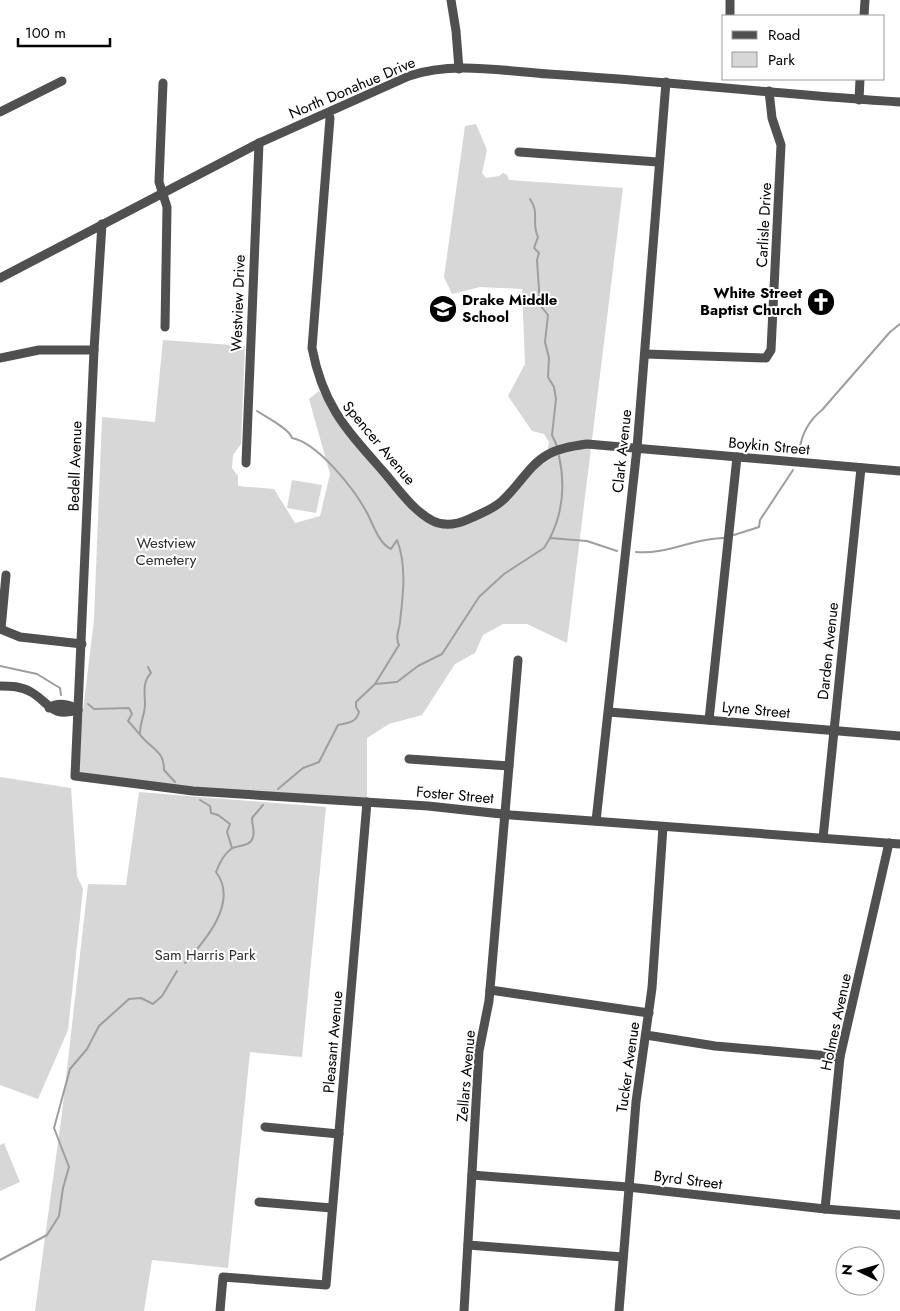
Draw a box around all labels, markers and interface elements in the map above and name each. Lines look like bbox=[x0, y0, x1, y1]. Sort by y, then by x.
scale bar bbox=[18, 15, 110, 47]
legend bbox=[722, 15, 885, 80]
text: 100 m bbox=[25, 22, 66, 44]
text: Road bbox=[768, 24, 800, 46]
text: Park bbox=[768, 49, 795, 71]
street label: North Donahue Drive bbox=[285, 51, 419, 125]
street label: Carlisle Drive bbox=[751, 182, 777, 268]
street label: Westview Drive bbox=[225, 254, 251, 352]
place label: White Street Baptist Church bbox=[700, 282, 802, 321]
church icon: White Street Baptist Church bbox=[806, 287, 836, 317]
place label: Drake Middle School bbox=[462, 289, 558, 328]
school or university icon: Drake Middle School bbox=[428, 294, 458, 324]
street label: Spencer Avenue bbox=[337, 396, 421, 490]
street label: Clark Avenue bbox=[607, 408, 637, 494]
street label: Bedell Avenue bbox=[62, 420, 88, 512]
street label: Boykin Street bbox=[727, 431, 811, 461]
park label: Westview Cemetery bbox=[136, 532, 197, 571]
street label: Darden Avenue bbox=[812, 601, 844, 701]
street label: Lyne Street bbox=[721, 696, 791, 724]
street label: Foster Street bbox=[415, 781, 495, 809]
park label: Sam Harris Park bbox=[154, 944, 256, 966]
street label: Holmes Avenue bbox=[815, 971, 857, 1073]
street label: Pleasant Avenue bbox=[318, 990, 348, 1094]
street label: Tucker Avenue bbox=[611, 1020, 645, 1114]
street label: Zellars Avenue bbox=[451, 1029, 481, 1123]
street label: Byrd Street bbox=[652, 1165, 724, 1195]
north arrow bbox=[835, 1246, 885, 1296]
text: N bbox=[837, 1263, 857, 1276]

